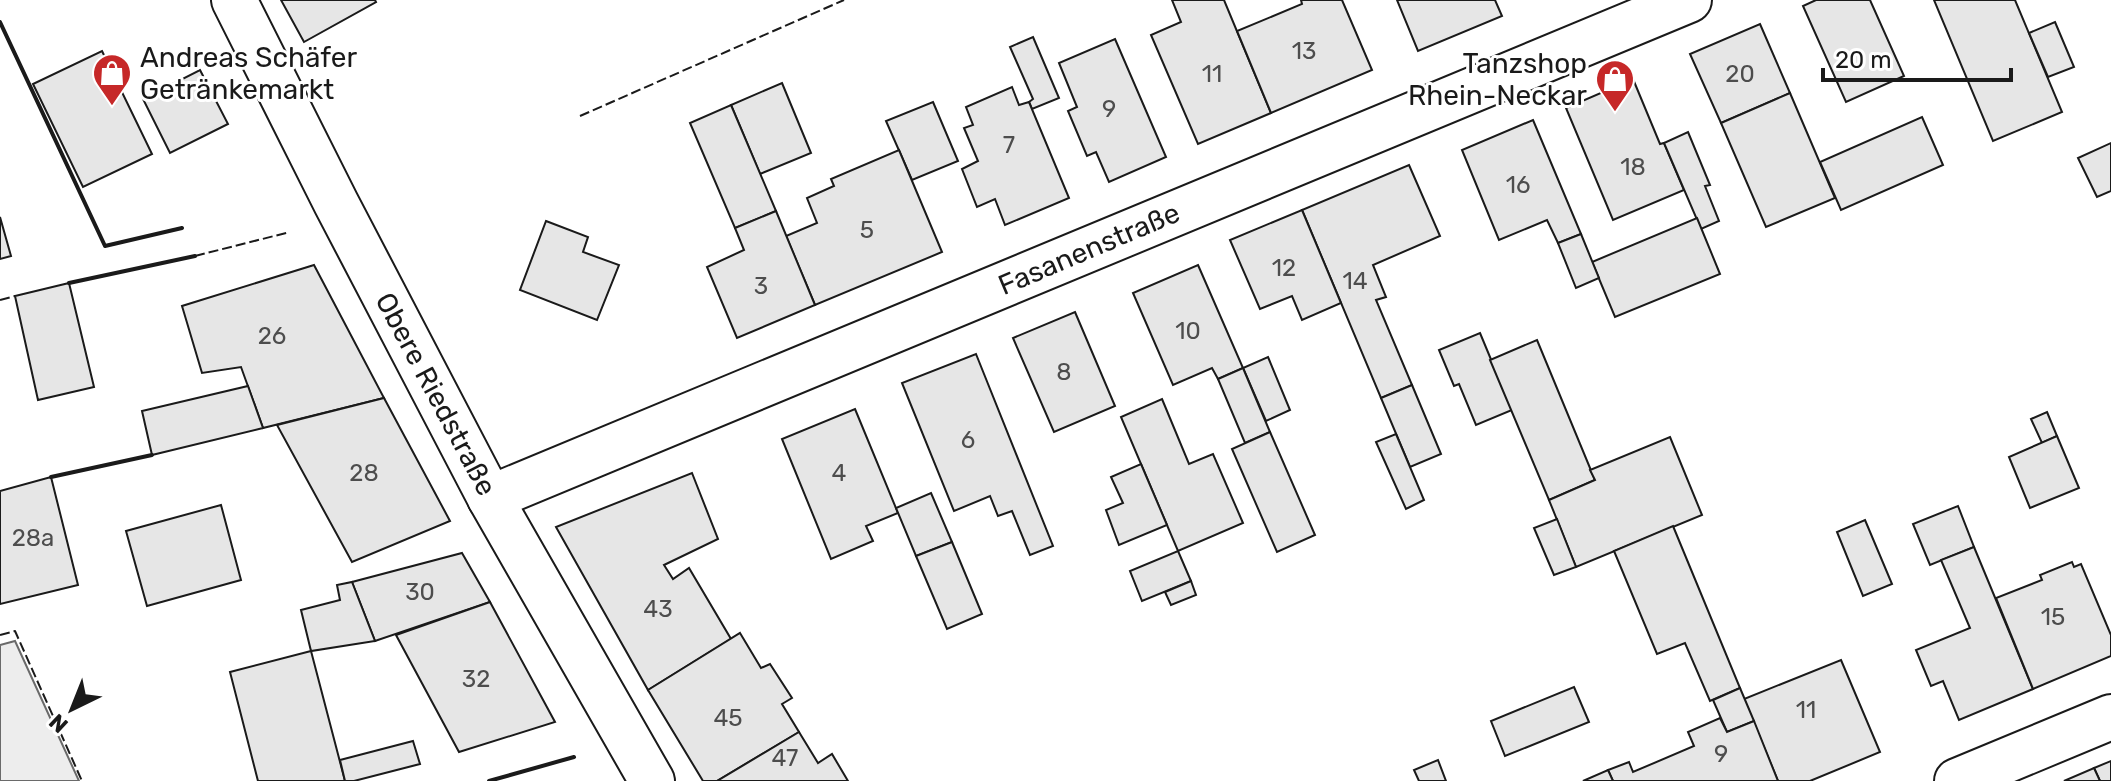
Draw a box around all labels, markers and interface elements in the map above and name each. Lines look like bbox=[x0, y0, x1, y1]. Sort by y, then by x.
scale bar bbox=[1823, 32, 2011, 82]
house number: 13 bbox=[1292, 37, 1316, 65]
place label: Andreas Schäfer Getränkemarkt bbox=[140, 41, 357, 106]
text: 20 m bbox=[1835, 46, 1892, 74]
place label: Tanzshop Rhein-Neckar bbox=[1408, 47, 1587, 112]
shop icon: Andreas Schäfer Getränkemarkt bbox=[91, 52, 133, 107]
shop icon: Tanzshop Rhein-Neckar bbox=[1594, 58, 1636, 113]
house number: 11 bbox=[1202, 60, 1222, 88]
house number: 20 bbox=[1725, 60, 1755, 88]
house number: 9 bbox=[1102, 95, 1116, 123]
house number: 7 bbox=[1003, 131, 1015, 159]
house number: 18 bbox=[1620, 153, 1646, 181]
house number: 16 bbox=[1506, 171, 1530, 199]
street label: Fasanenstraße bbox=[993, 196, 1185, 302]
house number: 5 bbox=[860, 216, 874, 244]
house number: 12 bbox=[1272, 254, 1296, 282]
house number: 14 bbox=[1342, 267, 1368, 295]
house number: 3 bbox=[754, 272, 768, 300]
street label: Obere Riedstraße bbox=[369, 287, 503, 501]
house number: 10 bbox=[1175, 317, 1201, 345]
house number: 26 bbox=[258, 322, 286, 350]
house number: 8 bbox=[1056, 358, 1072, 386]
house number: 6 bbox=[961, 426, 975, 454]
house number: 28 bbox=[349, 459, 379, 487]
house number: 4 bbox=[832, 459, 847, 487]
house number: 28a bbox=[12, 524, 54, 552]
house number: 30 bbox=[405, 578, 435, 606]
house number: 43 bbox=[643, 595, 673, 623]
house number: 15 bbox=[2041, 603, 2065, 631]
house number: 32 bbox=[462, 665, 490, 693]
north arrow bbox=[32, 669, 112, 749]
house number: 11 bbox=[1796, 696, 1816, 724]
house number: 45 bbox=[713, 704, 743, 732]
text: N bbox=[44, 708, 74, 739]
house number: 9 bbox=[1714, 740, 1728, 768]
house number: 47 bbox=[772, 744, 798, 772]

